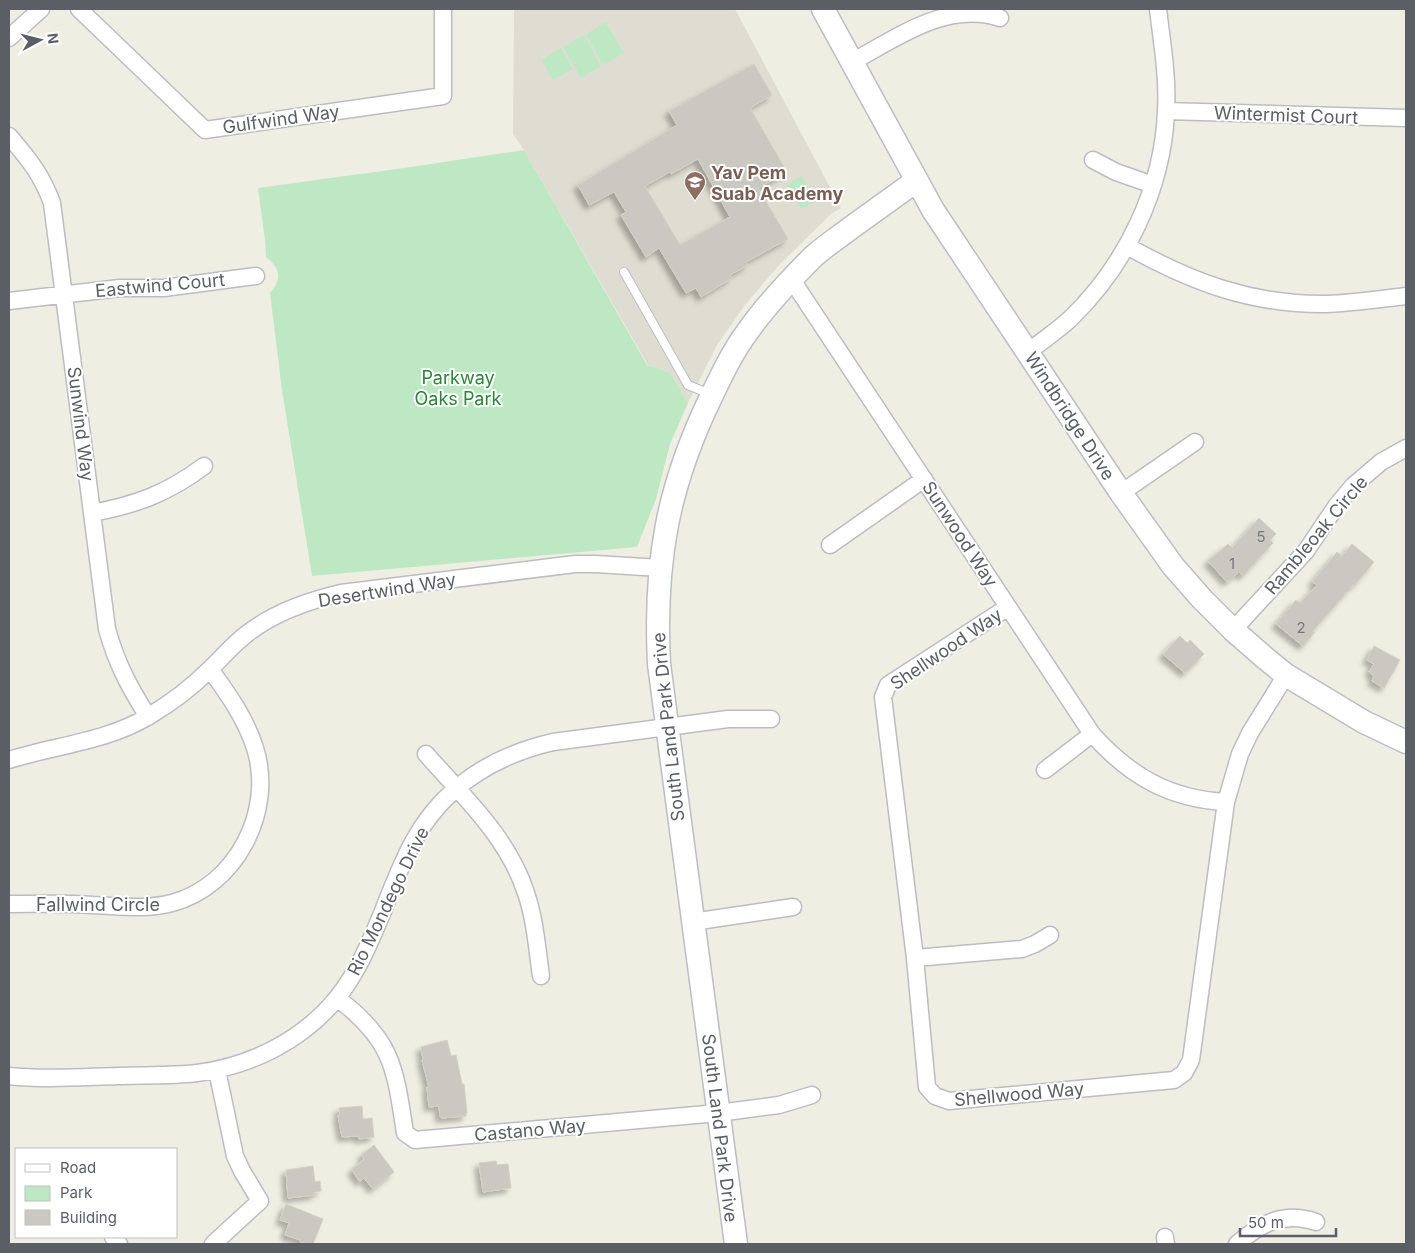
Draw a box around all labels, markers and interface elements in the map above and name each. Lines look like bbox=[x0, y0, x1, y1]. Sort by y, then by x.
north arrow bbox=[15, 15, 65, 65]
text: N bbox=[44, 32, 62, 45]
street label: Gulfwind Way bbox=[221, 100, 341, 138]
street label: Wintermist Court bbox=[1214, 102, 1358, 128]
place label: Yav Pem Suab Academy bbox=[711, 162, 843, 204]
school or university icon: Yav Pem Suab Academy bbox=[683, 170, 707, 201]
street label: Eastwind Court bbox=[94, 269, 226, 301]
street label: Windbridge Drive bbox=[1021, 348, 1119, 484]
street label: Sunwind Way bbox=[64, 365, 98, 483]
park label: Parkway Oaks Park bbox=[415, 367, 502, 409]
street label: Rambleoak Circle bbox=[1260, 471, 1372, 599]
street label: Sunwood Way bbox=[918, 477, 1002, 591]
house number: 5 bbox=[1256, 527, 1266, 546]
house number: 1 bbox=[1229, 554, 1235, 573]
street label: Desertwind Way bbox=[317, 569, 457, 611]
street label: Shellwood Way bbox=[886, 604, 1006, 694]
house number: 2 bbox=[1296, 618, 1306, 637]
street label: South Land Park Drive bbox=[648, 631, 688, 823]
street label: Rio Mondego Drive bbox=[343, 823, 433, 979]
street label: Fallwind Circle bbox=[36, 894, 160, 915]
street label: South Land Park Drive bbox=[698, 1032, 742, 1224]
street label: Shellwood Way bbox=[953, 1078, 1085, 1110]
street label: Castano Way bbox=[473, 1115, 587, 1145]
legend bbox=[15, 1148, 178, 1238]
text: Road bbox=[60, 1158, 96, 1177]
text: Park bbox=[60, 1183, 93, 1202]
scale bar bbox=[1240, 1206, 1336, 1238]
text: Building bbox=[60, 1208, 117, 1227]
text: 50 m bbox=[1248, 1213, 1284, 1232]

